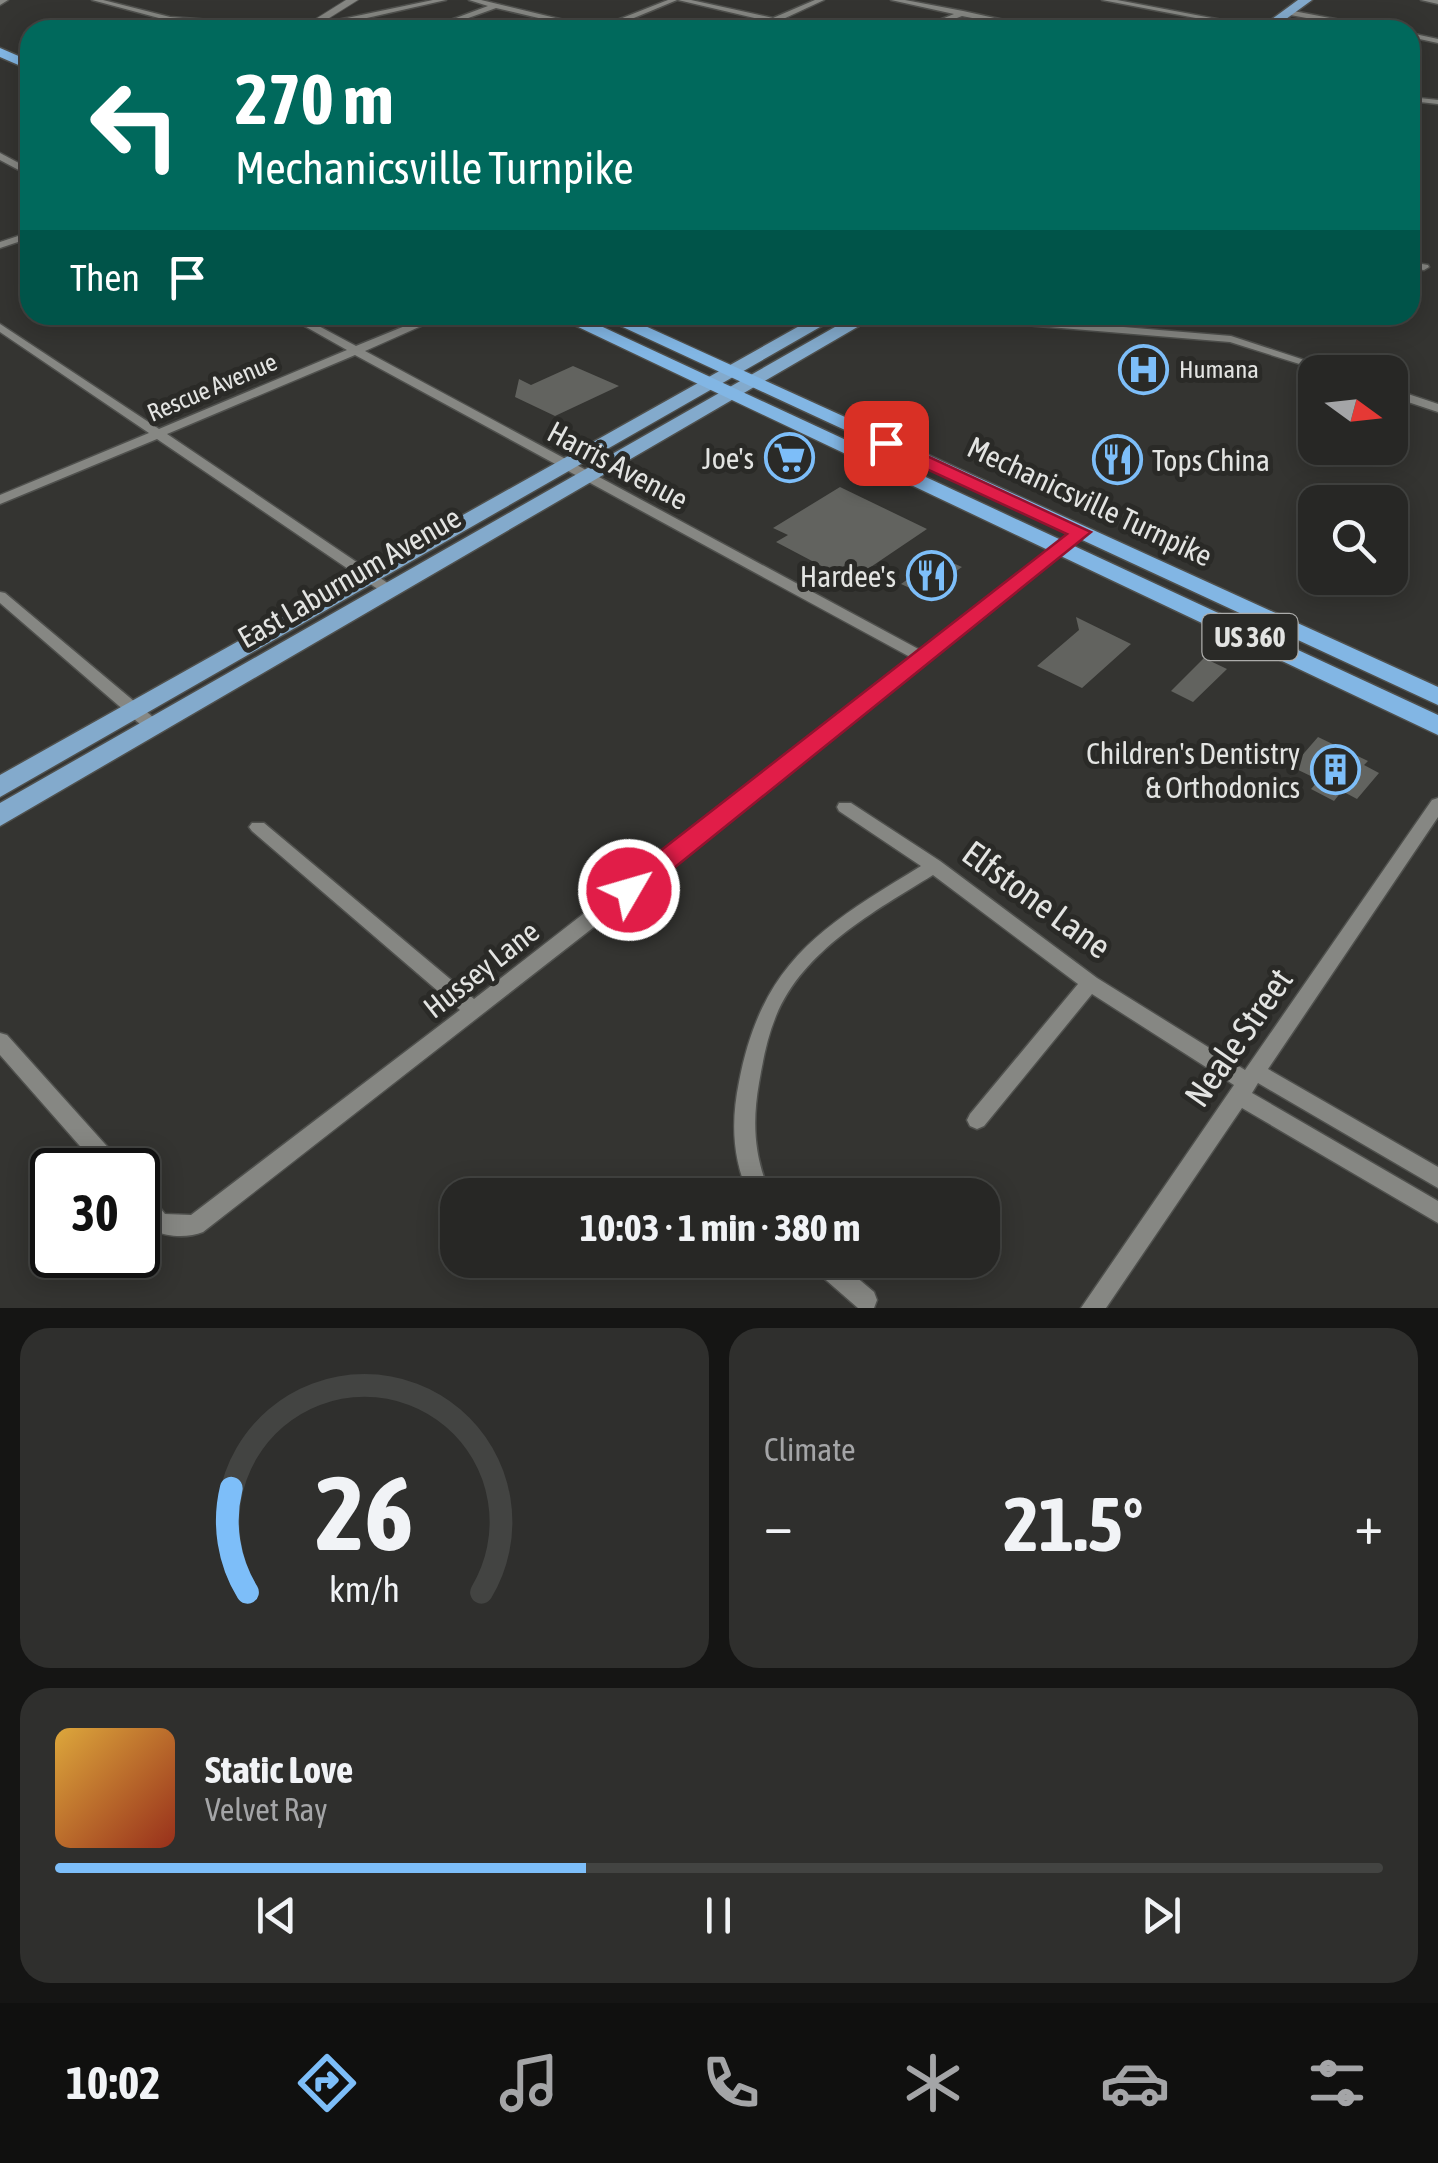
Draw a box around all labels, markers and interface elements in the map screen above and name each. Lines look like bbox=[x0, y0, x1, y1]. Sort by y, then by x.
text: 270 m bbox=[235, 59, 394, 139]
icon: left bbox=[70, 60, 200, 190]
text: Mechanicsville Turnpike bbox=[235, 142, 634, 194]
icon: arrive bbox=[160, 250, 215, 305]
text: Then bbox=[70, 256, 140, 299]
hospital icon: Humana bbox=[1118, 343, 1170, 395]
street label: Rescue Avenue bbox=[143, 347, 281, 427]
place label: Humana bbox=[1179, 355, 1259, 383]
north arrow bbox=[1298, 355, 1408, 465]
map controls bbox=[1298, 355, 1408, 595]
pin bbox=[844, 401, 929, 486]
street label: Harris Avenue bbox=[542, 414, 694, 516]
icon: arrive bbox=[859, 416, 914, 471]
street label: Mechanicsville Turnpike bbox=[962, 429, 1218, 573]
supermarket icon: Joe's bbox=[763, 432, 815, 484]
restaurant icon: Tops China bbox=[1091, 434, 1143, 486]
place label: Joe's bbox=[702, 441, 754, 475]
place label: Tops China bbox=[1152, 443, 1270, 477]
button: search bbox=[1298, 485, 1408, 595]
street label: East Laburnum Avenue bbox=[232, 500, 466, 654]
restaurant icon: Hardee's bbox=[905, 550, 957, 602]
place label: Hardee's bbox=[800, 559, 896, 593]
road number: US 360 bbox=[1202, 614, 1298, 660]
place label: Children's Dentistry & Orthodonics bbox=[1086, 736, 1300, 804]
building icon: Children's Dentistry & Orthodonics bbox=[1309, 744, 1361, 796]
street label: Elfstone Lane bbox=[955, 832, 1119, 966]
position arrow bbox=[577, 838, 681, 942]
street label: Hussey Lane bbox=[417, 914, 545, 1024]
street label: Neale Street bbox=[1176, 960, 1300, 1114]
speed limit sign: 30 bbox=[30, 1148, 160, 1278]
text: 10:03 · 1 min · 380 m bbox=[580, 1206, 860, 1249]
text: Climate bbox=[764, 1431, 856, 1468]
text: 26 bbox=[316, 1453, 413, 1572]
text: 21.5° bbox=[1004, 1481, 1143, 1567]
text: − bbox=[764, 1493, 793, 1556]
text: + bbox=[1354, 1493, 1383, 1556]
text: km/h bbox=[329, 1569, 400, 1610]
text: Static Love bbox=[205, 1748, 353, 1791]
text: Velvet Ray bbox=[205, 1791, 327, 1828]
icon: previous bbox=[249, 1888, 304, 1943]
icon: pause bbox=[691, 1888, 746, 1943]
icon: next bbox=[1134, 1888, 1189, 1943]
icon: directions bbox=[292, 2048, 362, 2118]
icon: music bbox=[494, 2048, 564, 2118]
icon: phone bbox=[696, 2048, 766, 2118]
icon: climate bbox=[898, 2048, 968, 2118]
icon: car bbox=[1100, 2048, 1170, 2118]
icon: filters bbox=[1302, 2048, 1372, 2118]
text: 10:02 bbox=[66, 2057, 160, 2109]

